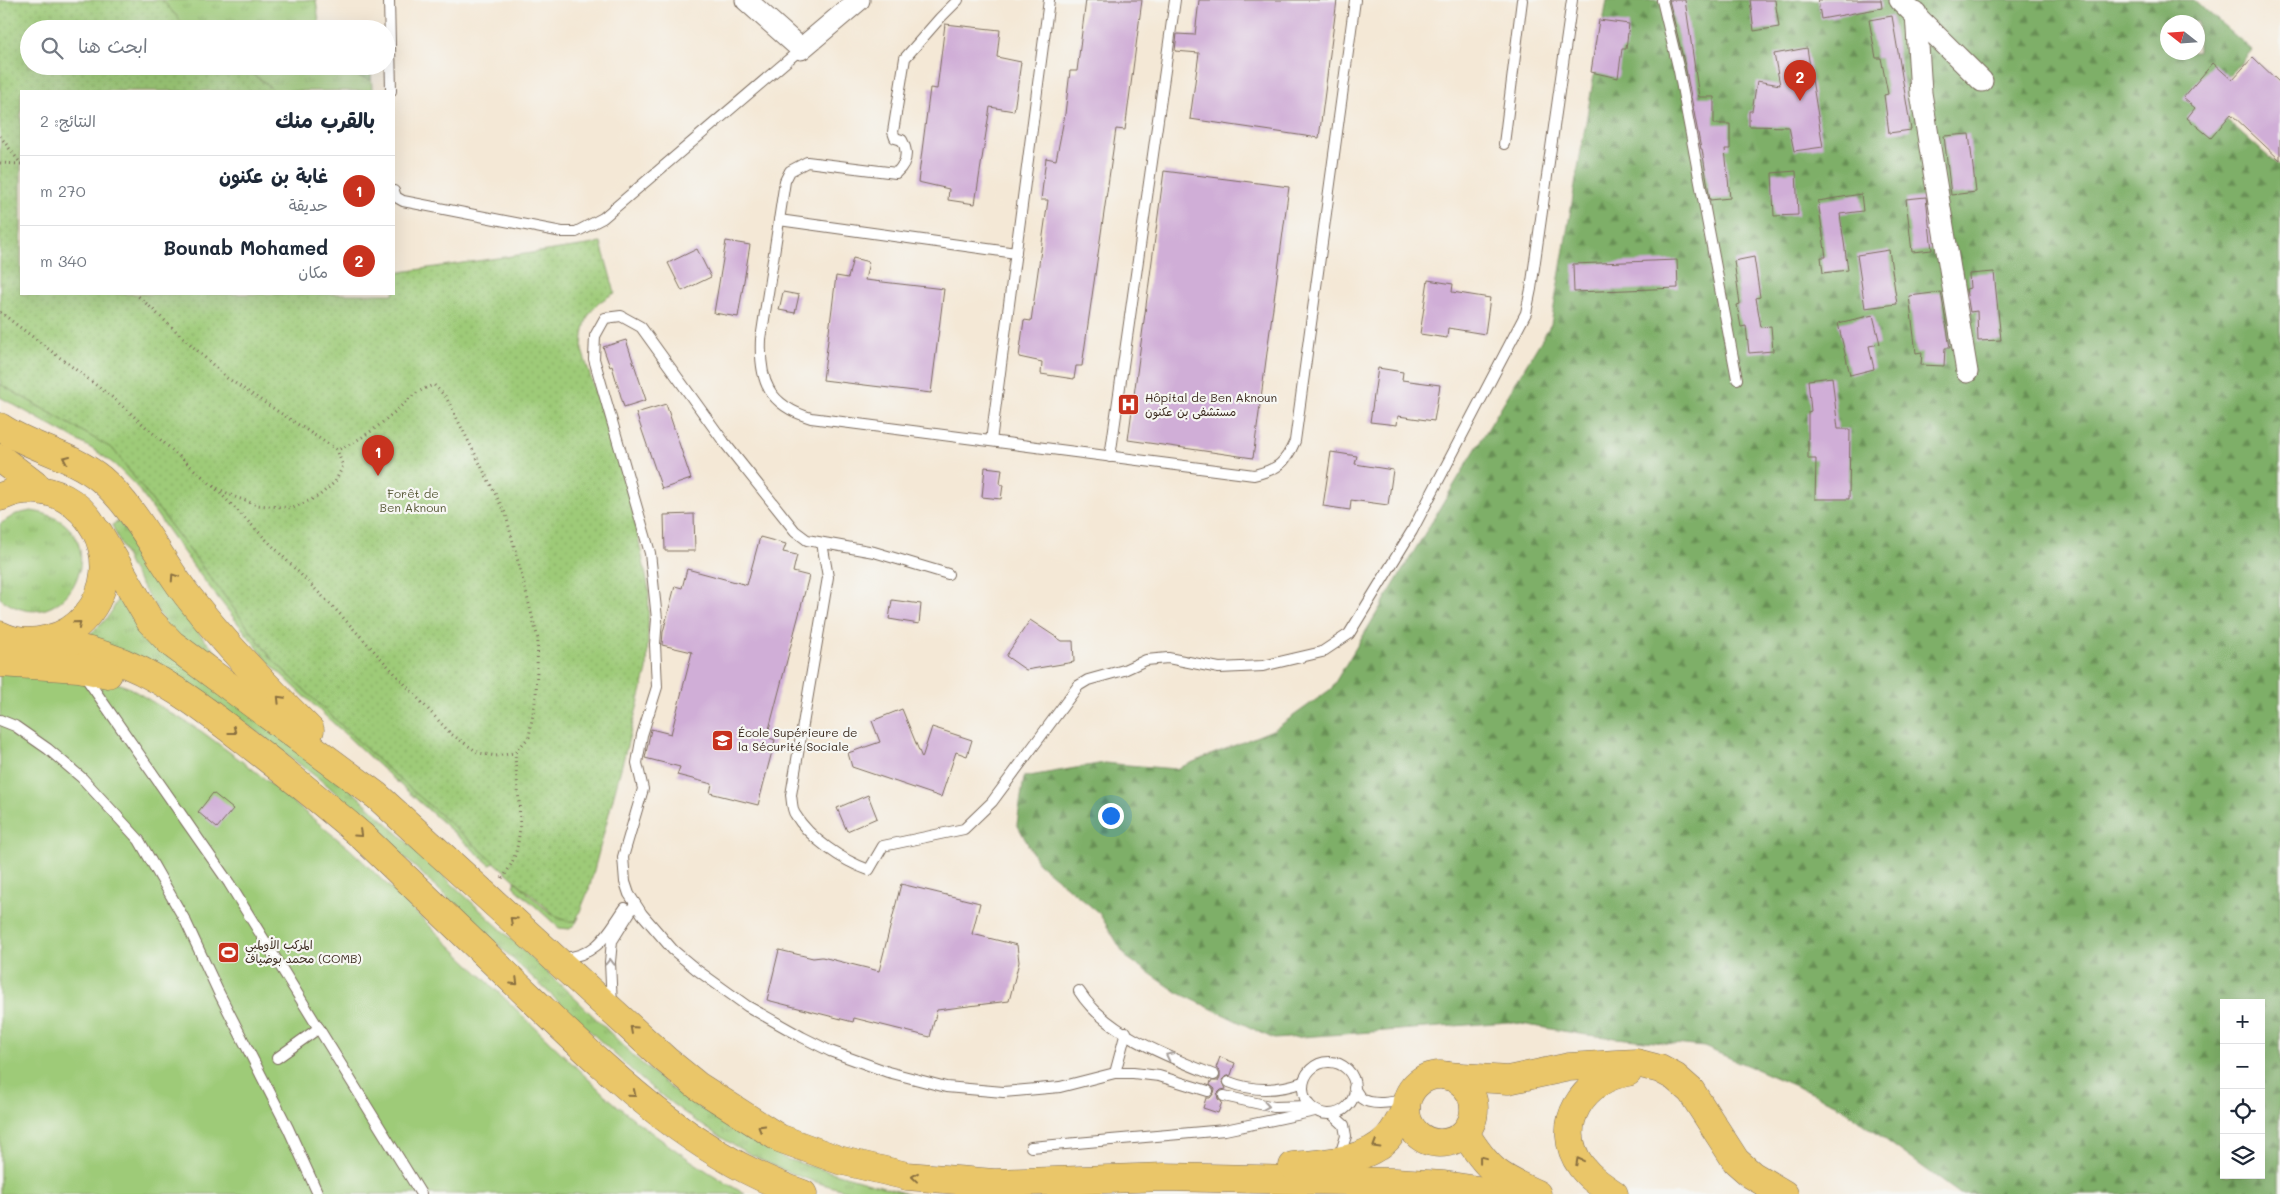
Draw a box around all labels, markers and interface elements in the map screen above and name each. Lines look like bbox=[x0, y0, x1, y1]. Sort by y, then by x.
north arrow bbox=[2160, 15, 2205, 60]
search box bbox=[20, 20, 395, 75]
text: ابحث هنا bbox=[78, 33, 148, 58]
icon: search bbox=[38, 34, 66, 62]
pin: 2 bbox=[1784, 60, 1816, 101]
text: بالقرب منك bbox=[275, 106, 375, 133]
text: النتائج: 2 bbox=[40, 110, 96, 131]
text: غابة بن عكنون bbox=[219, 163, 328, 188]
text: 270 m bbox=[40, 180, 86, 201]
text: 1 bbox=[355, 180, 363, 201]
text: حديقة bbox=[289, 194, 328, 215]
text: Bounab Mohamed bbox=[163, 235, 328, 260]
text: 340 m bbox=[40, 250, 87, 271]
text: 2 bbox=[355, 250, 363, 271]
text: مكان bbox=[298, 261, 328, 282]
place label: Hôpital de Ben Aknoun مستشفى بن عكنون bbox=[1145, 389, 1277, 420]
hospital icon: Hôpital de Ben Aknoun مستشفى بن عكنون bbox=[1117, 393, 1141, 417]
pin: 1 bbox=[362, 435, 394, 476]
one-way arrow bbox=[62, 454, 71, 465]
park label: Forêt de Ben Aknoun bbox=[379, 485, 447, 515]
one-way arrow bbox=[171, 573, 180, 582]
one-way arrow bbox=[72, 620, 81, 629]
one-way arrow bbox=[277, 696, 286, 705]
place label: École Supérieure de la Sécurité Sociale bbox=[738, 724, 858, 754]
one-way arrow bbox=[227, 726, 236, 734]
school or university icon: École Supérieure de la Sécurité Sociale bbox=[710, 728, 734, 752]
your location bbox=[1098, 803, 1124, 829]
one-way arrow bbox=[354, 828, 363, 837]
one-way arrow bbox=[509, 917, 518, 926]
place label: المركب الأولمبي محمد بوضياف (COMB) bbox=[245, 936, 362, 967]
sports icon: المركب الأولمبي محمد بوضياف (COMB) bbox=[217, 940, 241, 964]
one-way arrow bbox=[605, 958, 615, 966]
one-way arrow bbox=[509, 976, 518, 985]
map controls bbox=[2220, 999, 2265, 1179]
button: + bbox=[2220, 999, 2265, 1044]
one-way arrow bbox=[629, 1026, 638, 1035]
button: − bbox=[2220, 1044, 2265, 1089]
one-way arrow bbox=[1165, 1052, 1174, 1062]
one-way arrow bbox=[628, 1088, 637, 1097]
button: locate bbox=[2220, 1089, 2265, 1134]
one-way arrow bbox=[1262, 1100, 1270, 1111]
one-way arrow bbox=[758, 1124, 767, 1134]
button: layers bbox=[2220, 1134, 2265, 1179]
one-way arrow bbox=[1373, 1139, 1382, 1149]
one-way arrow bbox=[1480, 1156, 1488, 1165]
one-way arrow bbox=[1575, 1157, 1585, 1166]
one-way arrow bbox=[911, 1172, 919, 1183]

